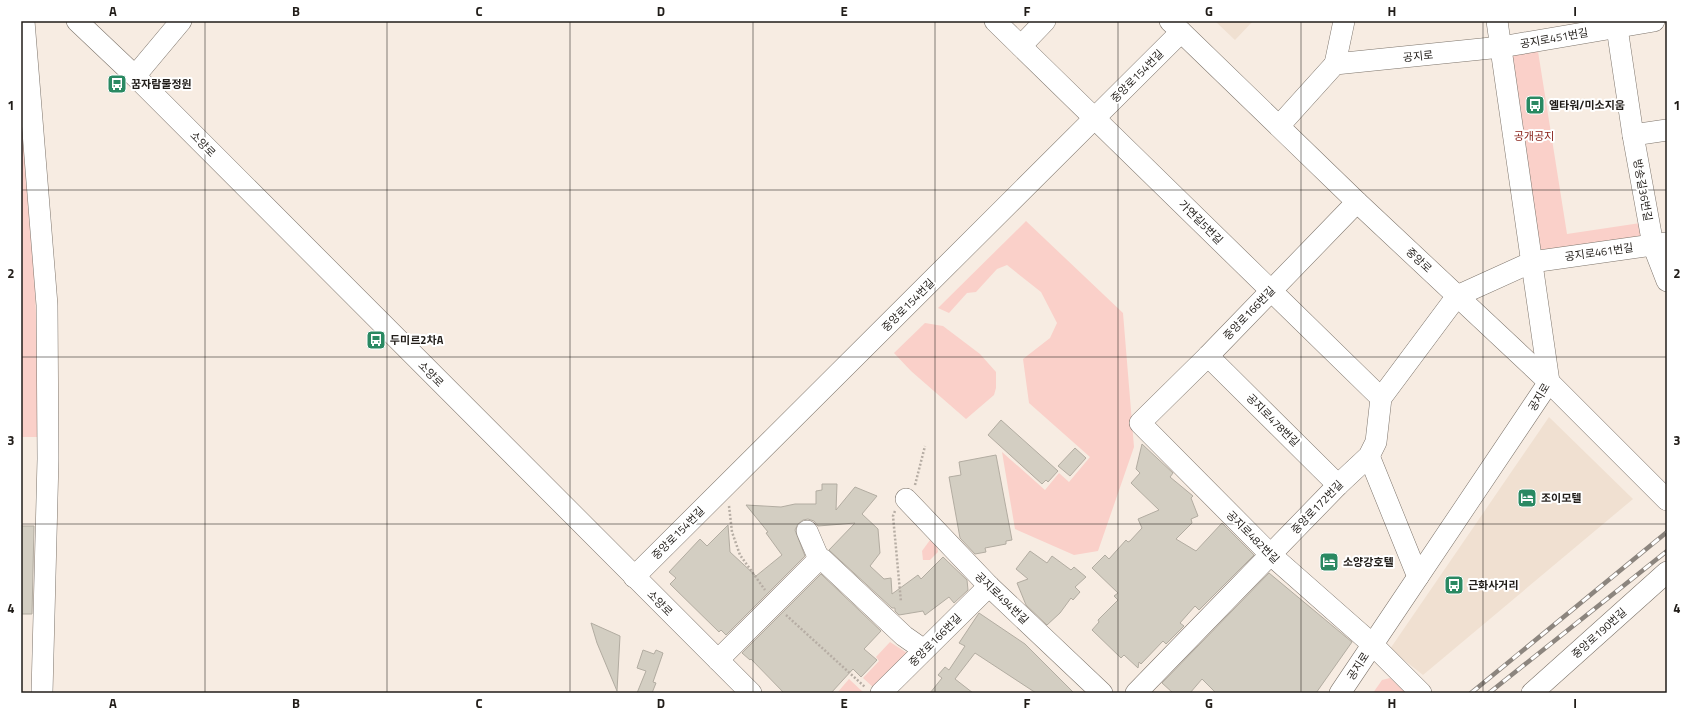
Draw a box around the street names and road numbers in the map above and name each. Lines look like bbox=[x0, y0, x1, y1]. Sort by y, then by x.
street label: 공지로451번길 bbox=[1519, 24, 1589, 52]
street label: 중앙로154번길 bbox=[1107, 46, 1167, 106]
street label: 공지로 bbox=[1402, 46, 1434, 66]
street label: 소양로 bbox=[187, 128, 219, 160]
street label: 방송길36번길 bbox=[1630, 158, 1656, 222]
street label: 가연길5번길 bbox=[1175, 196, 1227, 248]
street label: 공지로461번길 bbox=[1564, 239, 1634, 265]
street label: 중앙로 bbox=[1402, 244, 1436, 276]
street label: 중앙로154번길 bbox=[878, 275, 938, 335]
street label: 중앙로166번길 bbox=[1219, 283, 1279, 343]
street label: 소양로 bbox=[415, 358, 447, 390]
street label: 공지로 bbox=[1524, 380, 1554, 414]
street label: 공지로478번길 bbox=[1243, 390, 1303, 450]
street label: 중앙로172번길 bbox=[1287, 477, 1347, 537]
street label: 중앙로154번길 bbox=[648, 503, 708, 563]
street label: 공지로482번길 bbox=[1223, 507, 1283, 567]
street label: 공지로494번길 bbox=[972, 568, 1032, 628]
street label: 소양로 bbox=[644, 587, 676, 619]
street label: 중앙로190번길 bbox=[1568, 604, 1630, 662]
street label: 중앙로166번길 bbox=[905, 610, 965, 670]
street label: 공지로 bbox=[1343, 649, 1373, 683]

